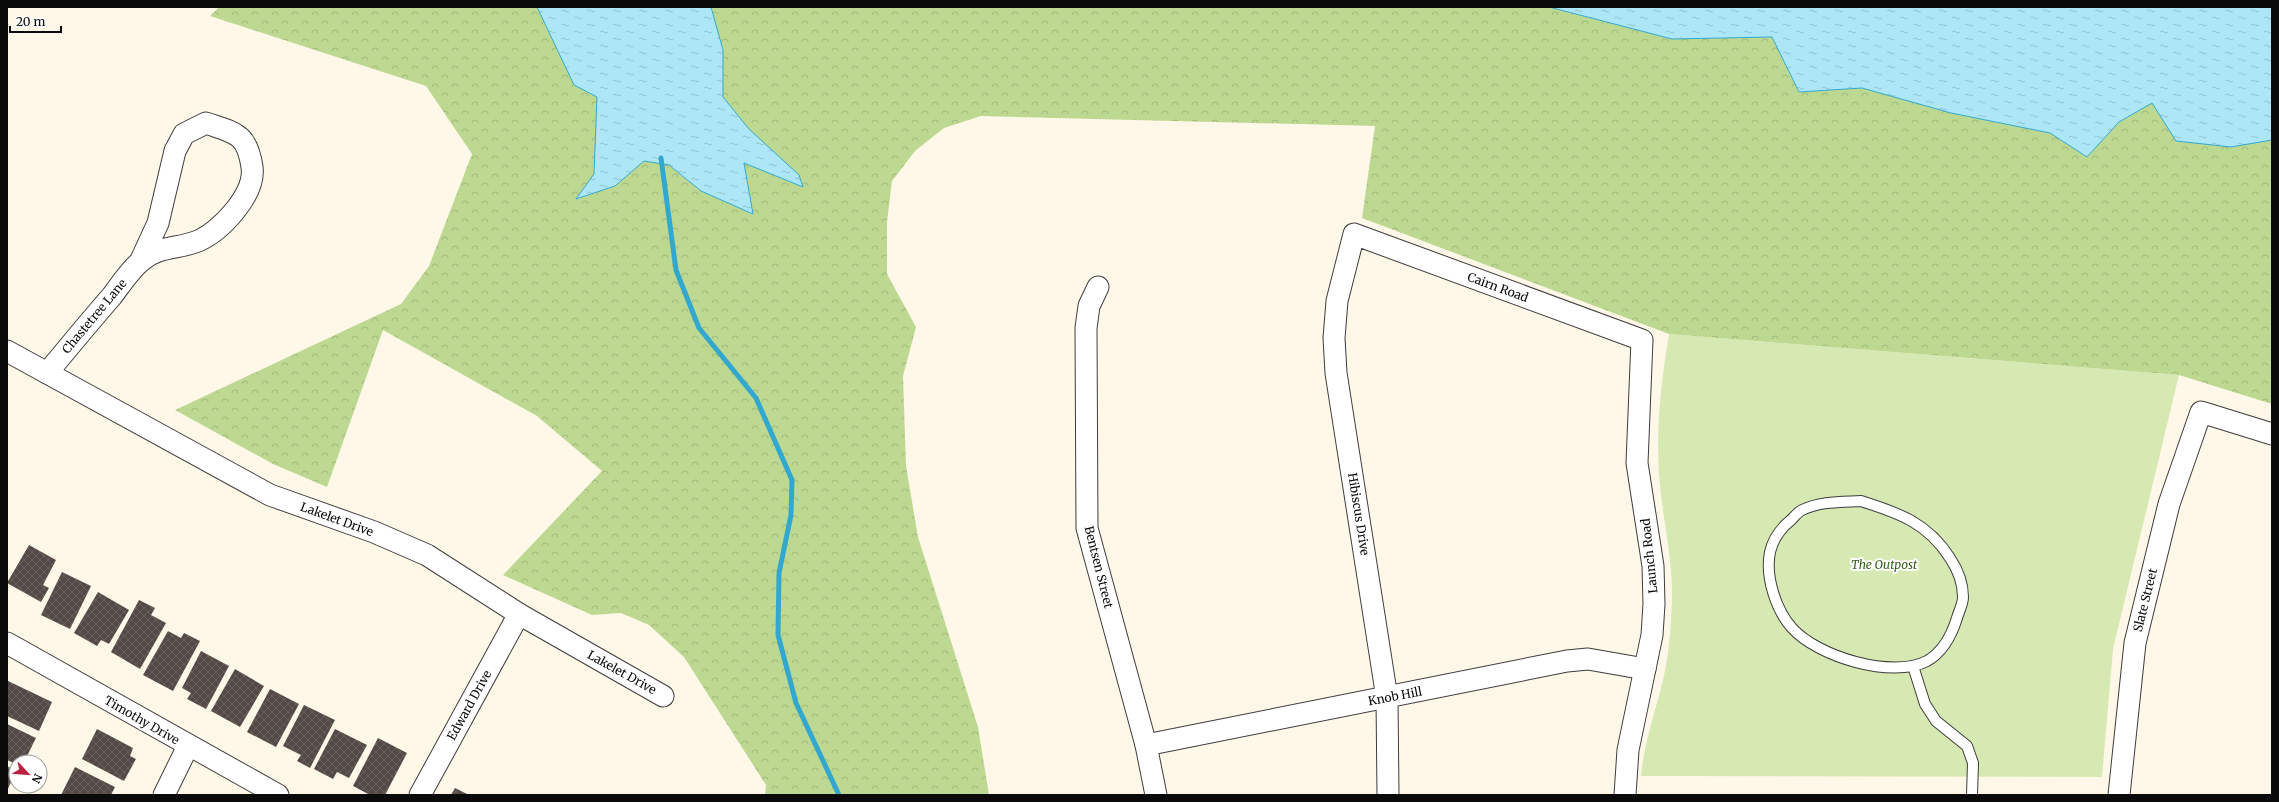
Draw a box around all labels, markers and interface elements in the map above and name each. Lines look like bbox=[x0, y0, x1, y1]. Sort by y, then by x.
scale bar bbox=[10, 8, 61, 34]
text: 20 m bbox=[16, 14, 45, 29]
street label: Cairn Road bbox=[1466, 269, 1530, 305]
street label: Chastetree Lane bbox=[58, 276, 130, 356]
street label: Hibiscus Drive bbox=[1345, 472, 1373, 556]
street label: Lakelet Drive bbox=[299, 499, 375, 539]
street label: Launch Road bbox=[1638, 518, 1660, 594]
street label: Bentsen Street bbox=[1082, 524, 1117, 610]
park label: The Outpost bbox=[1851, 557, 1918, 572]
street label: Slate Street bbox=[2130, 566, 2160, 633]
street label: Lakelet Drive bbox=[585, 647, 659, 697]
street label: Edward Drive bbox=[444, 667, 494, 743]
street label: Knob Hill bbox=[1367, 683, 1423, 709]
street label: Timothy Drive bbox=[102, 692, 182, 748]
north arrow bbox=[8, 754, 48, 794]
text: N bbox=[29, 771, 45, 786]

